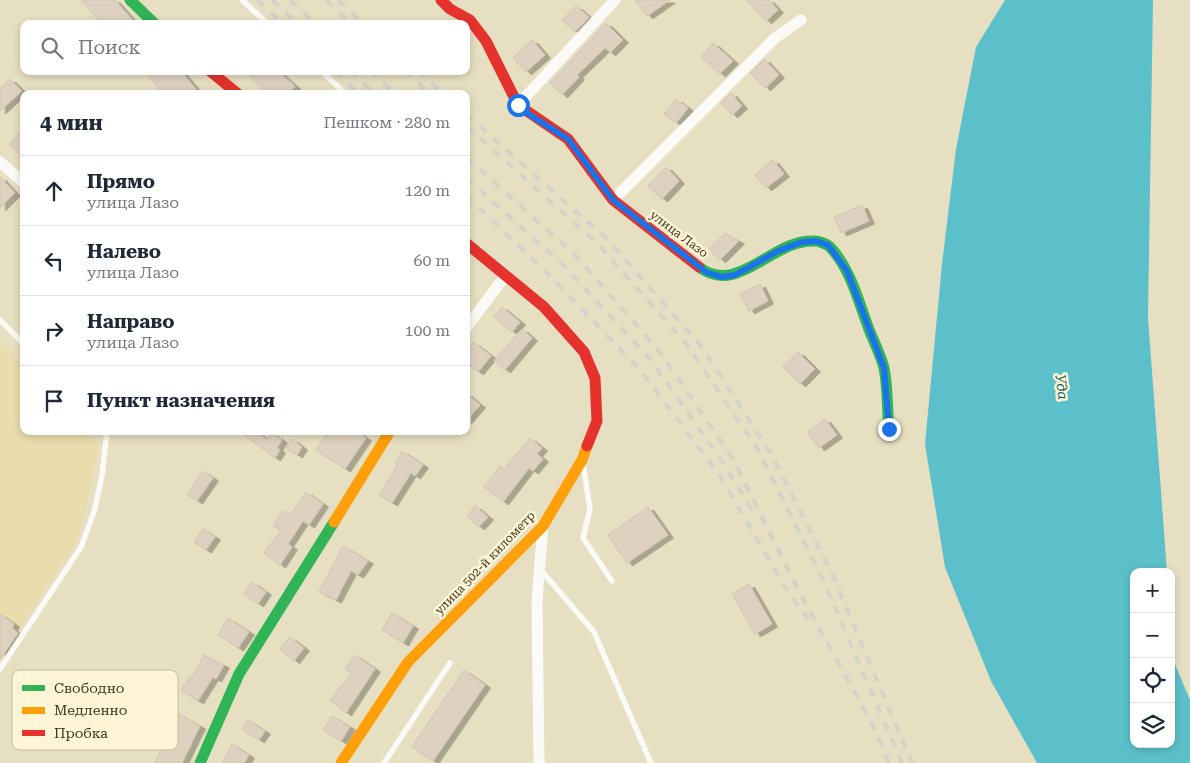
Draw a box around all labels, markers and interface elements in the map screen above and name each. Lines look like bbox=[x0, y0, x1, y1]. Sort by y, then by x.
search box bbox=[20, 20, 470, 75]
icon: search bbox=[38, 34, 66, 62]
text: Поиск bbox=[78, 36, 141, 59]
route start bbox=[507, 94, 530, 117]
text: 4 мин bbox=[40, 111, 103, 135]
text: Пешком · 280 m bbox=[323, 113, 450, 132]
text: Прямо bbox=[87, 170, 155, 193]
icon: ahead bbox=[40, 177, 68, 205]
text: 120 m bbox=[404, 181, 450, 200]
text: улица Лазо bbox=[87, 193, 179, 212]
street label: улица Лазо bbox=[647, 208, 711, 260]
text: Налево bbox=[87, 240, 161, 263]
icon: left bbox=[40, 247, 68, 275]
text: 60 m bbox=[413, 251, 450, 270]
text: улица Лазо bbox=[87, 263, 179, 282]
text: Направо bbox=[87, 310, 174, 333]
icon: right bbox=[40, 317, 68, 345]
text: 100 m bbox=[404, 321, 450, 340]
text: улица Лазо bbox=[87, 333, 179, 352]
water label: Уда bbox=[1053, 373, 1071, 401]
icon: arrive bbox=[40, 387, 68, 415]
text: Пункт назначения bbox=[87, 389, 275, 412]
route end bbox=[878, 418, 901, 441]
street label: улица 502-й километр bbox=[432, 508, 538, 617]
map controls bbox=[1130, 568, 1175, 748]
button: + bbox=[1130, 568, 1175, 613]
button: − bbox=[1130, 613, 1175, 658]
button: locate bbox=[1130, 658, 1175, 703]
legend bbox=[12, 670, 178, 750]
text: Свободно bbox=[54, 680, 124, 696]
text: Медленно bbox=[54, 702, 127, 718]
button: layers bbox=[1130, 703, 1175, 748]
text: Пробка bbox=[54, 725, 108, 741]

